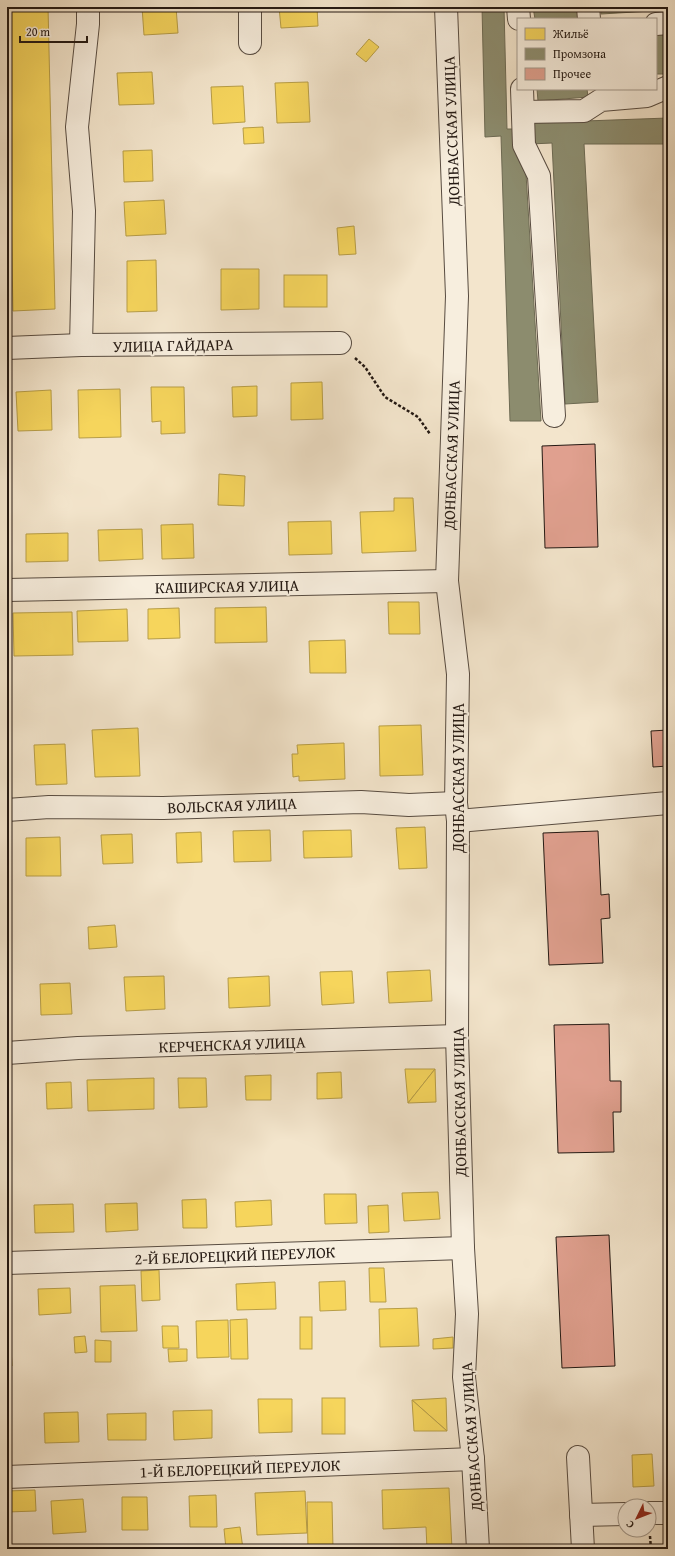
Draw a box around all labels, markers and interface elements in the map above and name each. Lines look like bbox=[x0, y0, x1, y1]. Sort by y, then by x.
scale bar bbox=[20, 18, 87, 44]
legend bbox=[517, 18, 657, 90]
text: 20 m bbox=[26, 23, 50, 40]
text: Жильё bbox=[552, 25, 589, 42]
text: Промзона bbox=[553, 45, 606, 62]
street label: ДОНБАССКАЯ УЛИЦА bbox=[436, 55, 466, 207]
text: Прочее bbox=[553, 65, 591, 82]
street label: УЛИЦА ГАЙДАРА bbox=[112, 332, 234, 358]
street label: ДОНБАССКАЯ УЛИЦА bbox=[436, 379, 466, 531]
street label: КАШИРСКАЯ УЛИЦА bbox=[155, 573, 300, 599]
street label: ДОНБАССКАЯ УЛИЦА bbox=[446, 703, 470, 854]
street label: ВОЛЬСКАЯ УЛИЦА bbox=[167, 791, 298, 819]
street label: ДОНБАССКАЯ УЛИЦА bbox=[446, 1027, 472, 1178]
street label: КЕРЧЕНСКАЯ УЛИЦА bbox=[158, 1029, 306, 1059]
street label: 2-Й БЕЛОРЕЦКИЙ ПЕРЕУЛОК bbox=[134, 1239, 336, 1271]
street label: ДОНБАССКАЯ УЛИЦА bbox=[454, 1361, 488, 1514]
street label: 1-Й БЕЛОРЕЦКИЙ ПЕРЕУЛОК bbox=[139, 1452, 341, 1484]
north arrow bbox=[617, 1498, 657, 1538]
text: С bbox=[622, 1517, 638, 1533]

